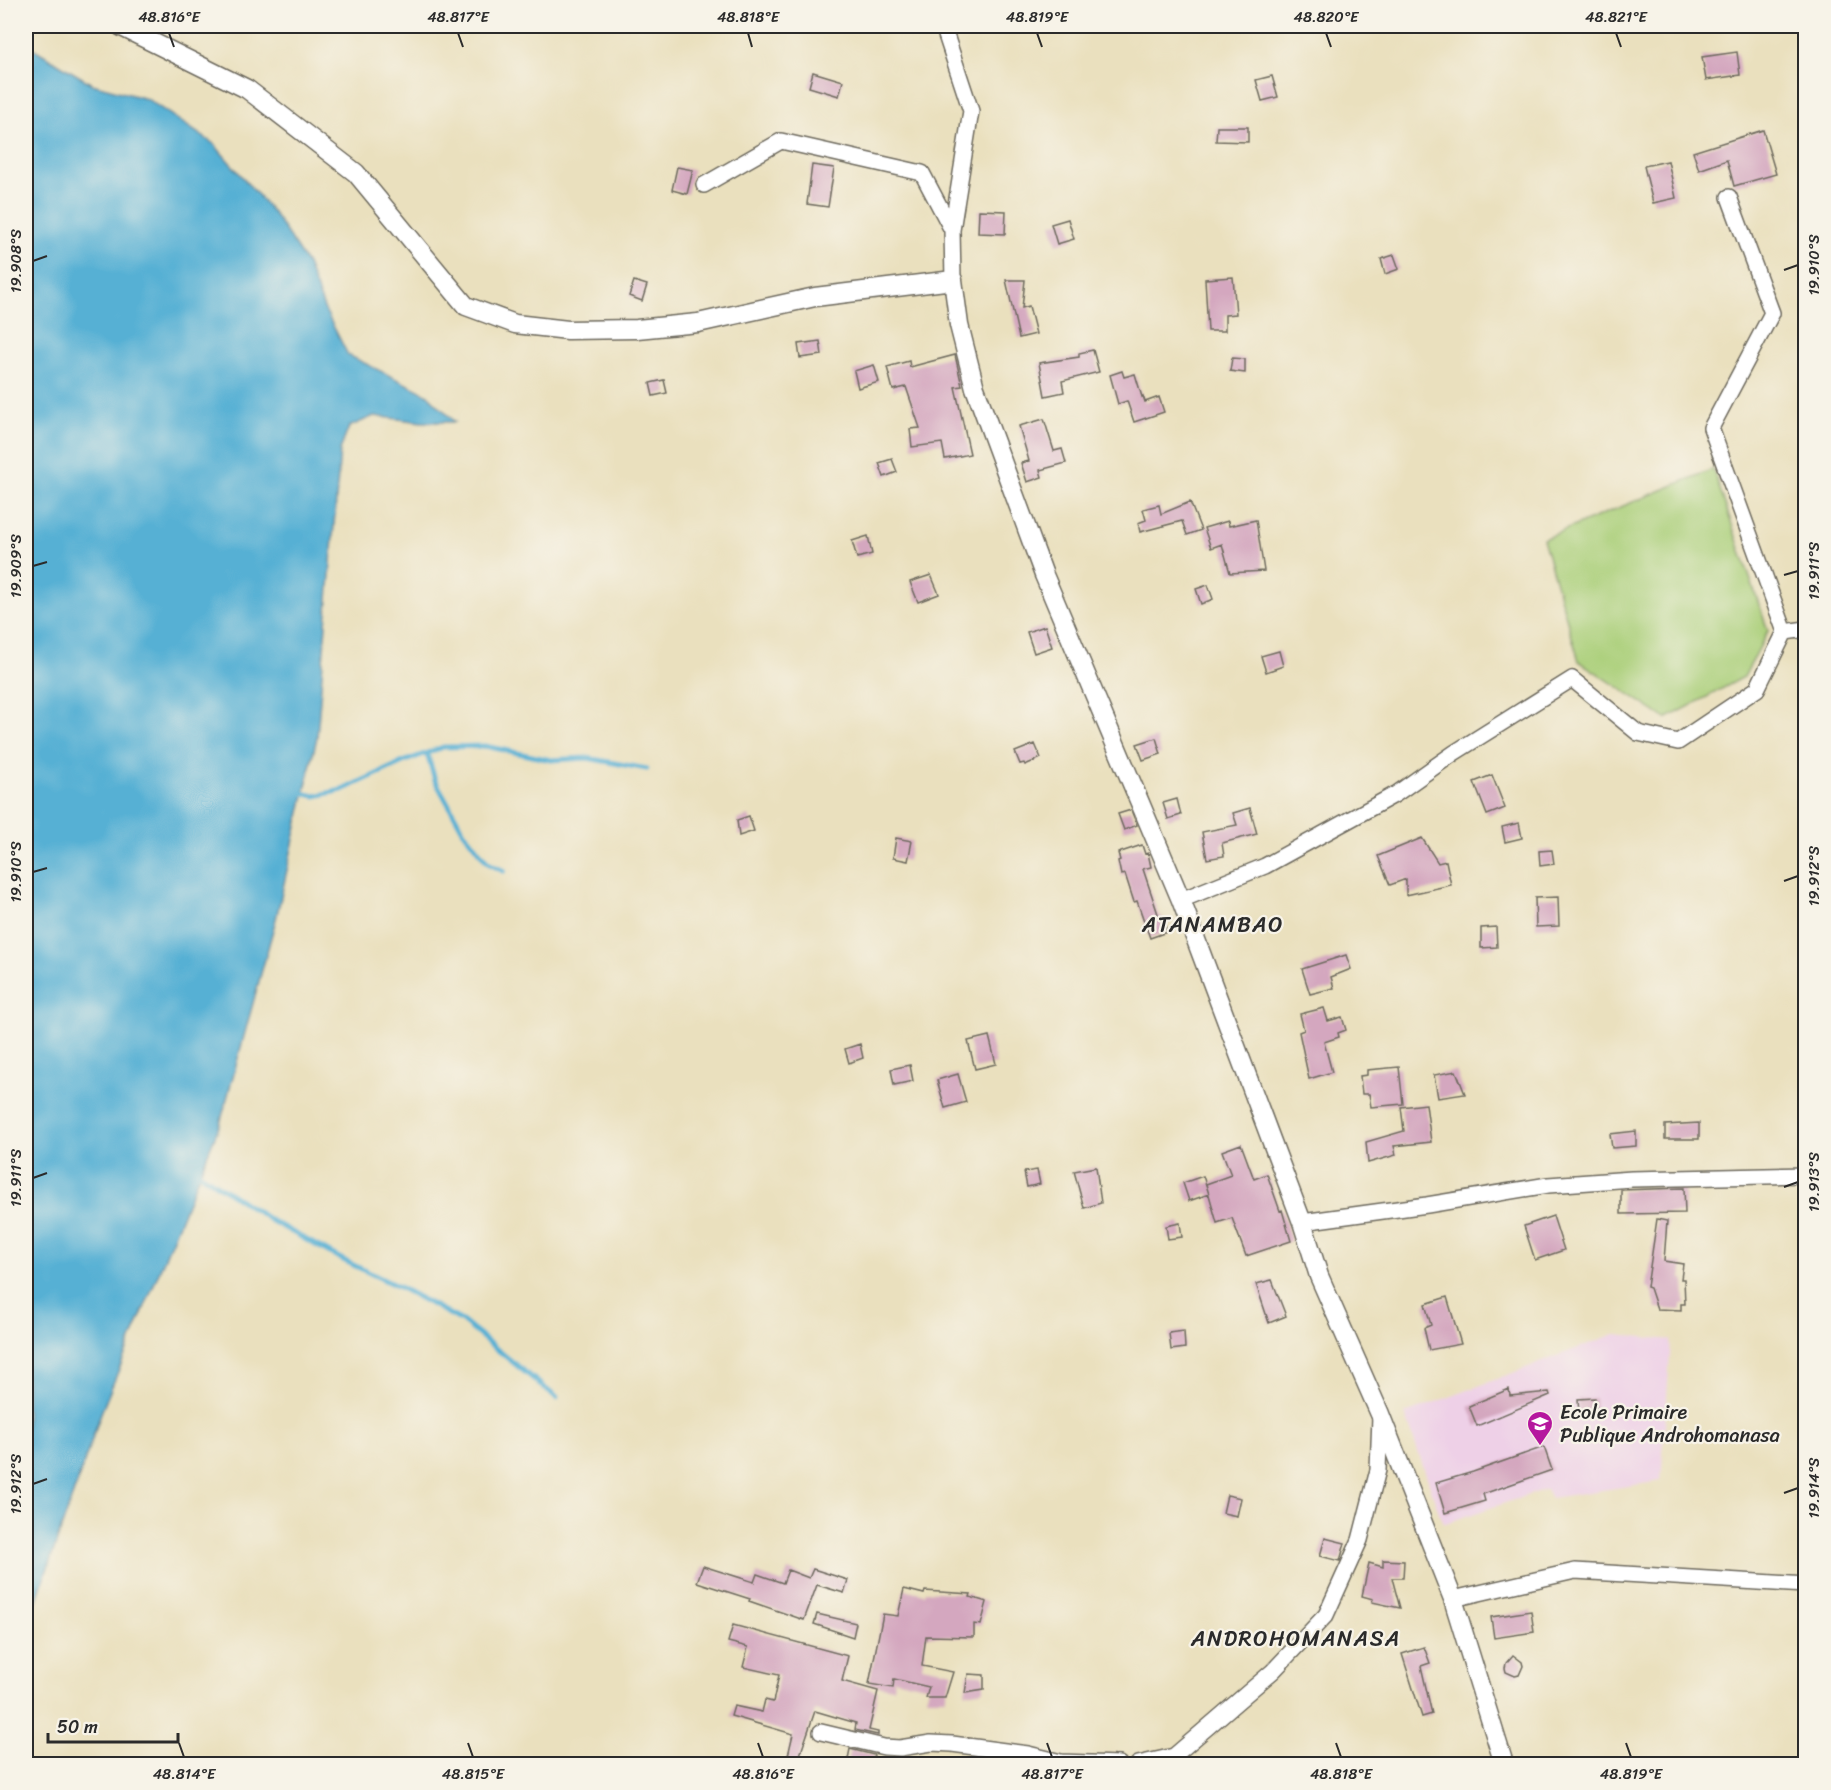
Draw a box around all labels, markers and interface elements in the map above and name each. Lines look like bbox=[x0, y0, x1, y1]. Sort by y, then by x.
text: 48.816°E bbox=[138, 4, 202, 30]
text: 48.817°E bbox=[427, 4, 491, 30]
text: 48.818°E bbox=[717, 4, 781, 30]
text: 48.819°E bbox=[1006, 4, 1070, 30]
text: 48.820°E bbox=[1294, 4, 1360, 30]
text: 48.821°E bbox=[1585, 4, 1649, 30]
text: 19.908°S bbox=[3, 229, 29, 293]
text: 19.910°S bbox=[1801, 234, 1827, 296]
text: 19.909°S bbox=[3, 533, 29, 598]
text: 19.911°S bbox=[1801, 541, 1827, 600]
text: 19.910°S bbox=[3, 841, 29, 903]
text: 19.912°S bbox=[1801, 845, 1827, 906]
district label: ATANAMBAO bbox=[1141, 905, 1284, 944]
text: 19.911°S bbox=[3, 1148, 29, 1207]
text: 19.913°S bbox=[1801, 1151, 1827, 1212]
place label: Ecole Primaire Publique Androhomanasa bbox=[1560, 1395, 1780, 1453]
school or university icon: Ecole Primaire Publique Androhomanasa bbox=[1525, 1409, 1555, 1447]
text: 19.912°S bbox=[3, 1453, 29, 1514]
text: 19.914°S bbox=[1801, 1457, 1827, 1519]
district label: ANDROHOMANASA bbox=[1190, 1619, 1401, 1658]
scale bar bbox=[48, 1706, 178, 1744]
text: 50 m bbox=[57, 1711, 98, 1743]
text: 48.814°E bbox=[153, 1761, 217, 1787]
text: 48.815°E bbox=[442, 1761, 506, 1787]
text: 48.816°E bbox=[732, 1761, 796, 1787]
text: 48.817°E bbox=[1021, 1761, 1085, 1787]
text: 48.818°E bbox=[1310, 1761, 1374, 1787]
text: 48.819°E bbox=[1600, 1761, 1664, 1787]

